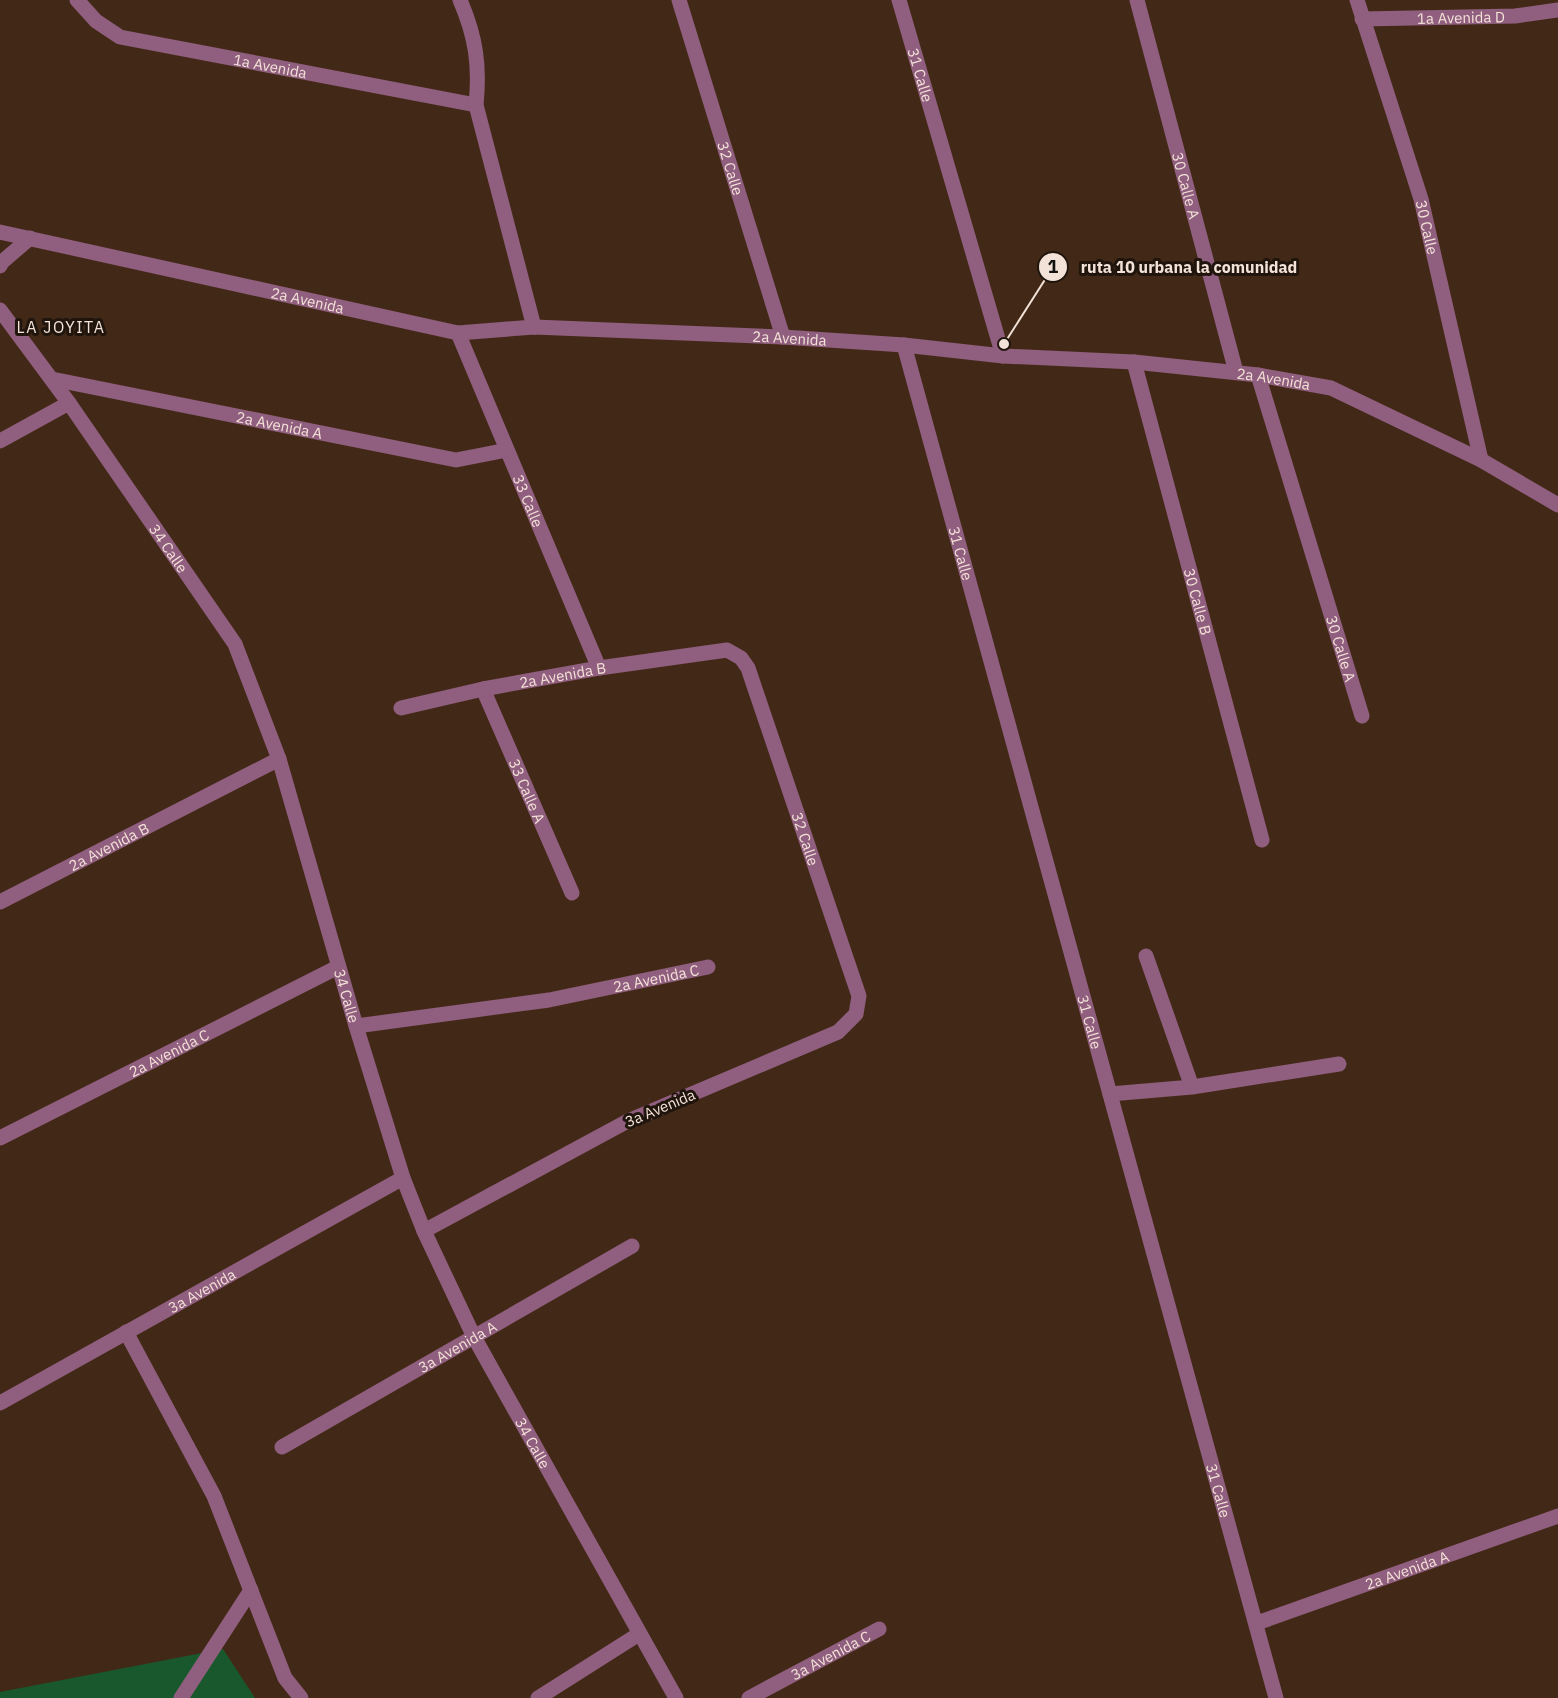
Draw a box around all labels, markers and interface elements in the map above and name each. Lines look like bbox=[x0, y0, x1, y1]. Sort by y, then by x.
street label: 1a Avenida D bbox=[1417, 7, 1505, 27]
street label: 31 Calle bbox=[904, 46, 938, 104]
street label: 1a Avenida bbox=[232, 49, 308, 82]
street label: 32 Calle bbox=[714, 139, 748, 197]
street label: 30 Calle A bbox=[1168, 150, 1204, 221]
street label: 30 Calle bbox=[1412, 198, 1443, 256]
callout: ruta 10 urbana la comunidad bbox=[1038, 250, 1309, 284]
text: 1 bbox=[1048, 255, 1059, 278]
text: ruta 10 urbana la comunidad bbox=[1081, 257, 1297, 277]
street label: 2a Avenida bbox=[269, 283, 346, 317]
district label: LA JOYITA bbox=[16, 317, 106, 337]
street label: 2a Avenida bbox=[752, 326, 827, 349]
street label: 2a Avenida bbox=[1236, 363, 1312, 394]
street label: 2a Avenida A bbox=[235, 407, 325, 443]
street label: 33 Calle bbox=[509, 472, 548, 530]
street label: 34 Calle bbox=[145, 520, 192, 576]
street label: 31 Calle bbox=[945, 524, 978, 582]
street label: 30 Calle B bbox=[1180, 566, 1216, 637]
street label: 30 Calle A bbox=[1322, 613, 1361, 684]
street label: 2a Avenida B bbox=[518, 658, 607, 692]
street label: 33 Calle A bbox=[505, 756, 550, 826]
street label: 32 Calle bbox=[788, 810, 824, 868]
street label: 2a Avenida B bbox=[65, 818, 152, 875]
street label: 2a Avenida C bbox=[611, 960, 701, 996]
street label: 34 Calle bbox=[330, 967, 364, 1025]
street label: 31 Calle bbox=[1074, 993, 1107, 1051]
street label: 2a Avenida C bbox=[125, 1024, 212, 1081]
street label: 3a Avenida bbox=[622, 1085, 698, 1131]
street label: 3a Avenida bbox=[165, 1264, 239, 1317]
street label: 3a Avenida A bbox=[414, 1316, 500, 1376]
street label: 34 Calle bbox=[511, 1414, 555, 1472]
street label: 31 Calle bbox=[1202, 1461, 1235, 1520]
street label: 2a Avenida A bbox=[1362, 1546, 1452, 1593]
street label: 3a Avenida C bbox=[787, 1626, 873, 1684]

